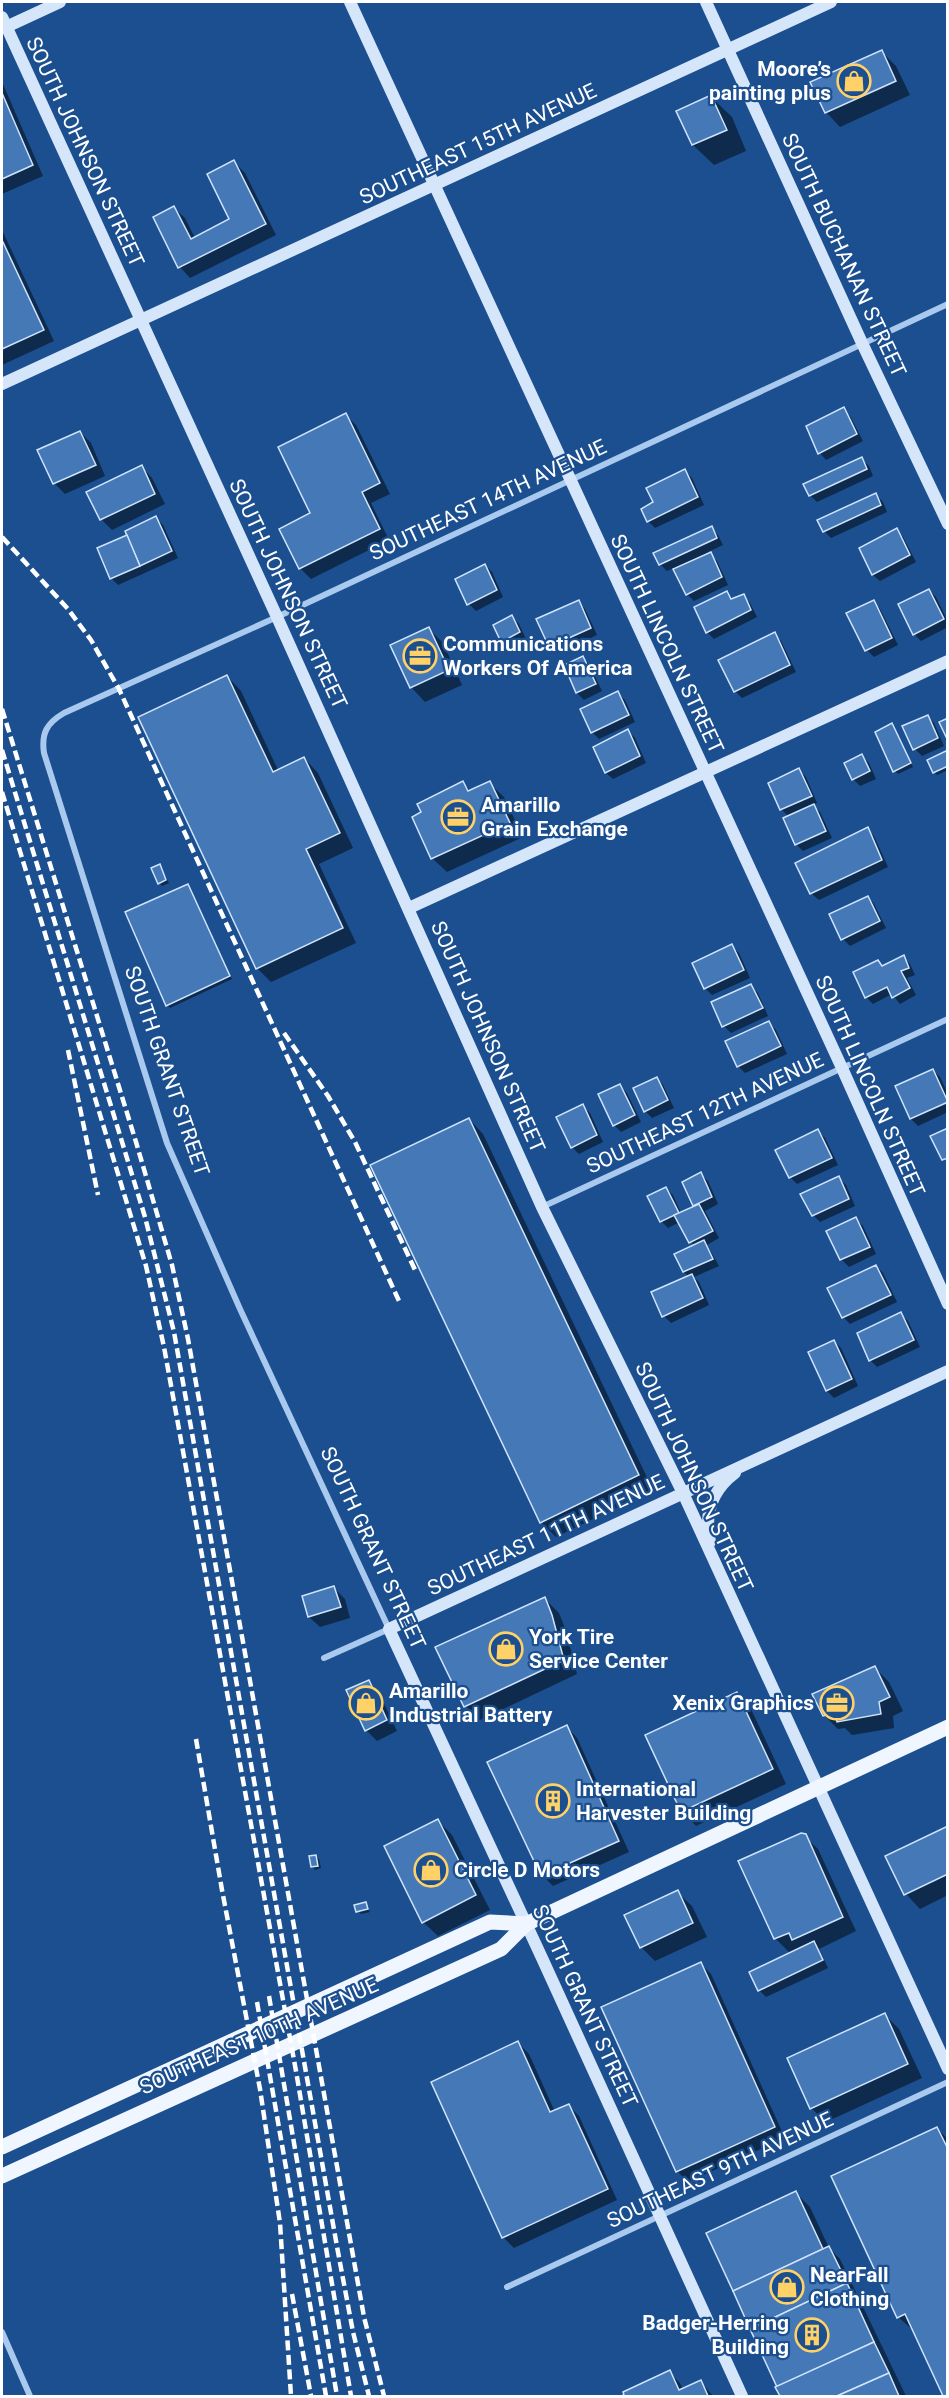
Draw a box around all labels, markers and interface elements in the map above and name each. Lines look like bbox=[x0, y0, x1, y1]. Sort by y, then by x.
street label: SOUTH JOHNSON STREET bbox=[21, 33, 149, 271]
place label: Moore’s painting plus bbox=[709, 57, 831, 105]
shop icon: Moore’s painting plus bbox=[836, 63, 872, 99]
street label: SOUTHEAST 15TH AVENUE bbox=[356, 78, 600, 209]
street label: SOUTH BUCHANAN STREET bbox=[777, 129, 911, 381]
street label: SOUTHEAST 14TH AVENUE bbox=[366, 434, 610, 565]
street label: SOUTH JOHNSON STREET bbox=[224, 475, 352, 713]
street label: SOUTH LINCOLN STREET bbox=[606, 530, 729, 758]
place label: Communications Workers Of America bbox=[443, 632, 633, 680]
office icon: Communications Workers Of America bbox=[402, 638, 438, 674]
place label: Amarillo Grain Exchange bbox=[481, 793, 628, 841]
office icon: Amarillo Grain Exchange bbox=[440, 799, 476, 835]
street label: SOUTH JOHNSON STREET bbox=[426, 918, 550, 1157]
street label: SOUTH GRANT STREET bbox=[120, 963, 214, 1180]
street label: SOUTH LINCOLN STREET bbox=[810, 972, 930, 1201]
street label: SOUTHEAST 12TH AVENUE bbox=[583, 1047, 827, 1178]
street label: SOUTH JOHNSON STREET bbox=[630, 1358, 758, 1596]
street label: SOUTH GRANT STREET bbox=[315, 1443, 431, 1654]
street label: SOUTHEAST 11TH AVENUE bbox=[424, 1469, 668, 1600]
place label: York Tire Service Center bbox=[529, 1625, 668, 1673]
shop icon: York Tire Service Center bbox=[488, 1631, 524, 1667]
place label: Amarillo Industrial Battery bbox=[389, 1679, 553, 1727]
shop icon: Amarillo Industrial Battery bbox=[348, 1685, 384, 1721]
office icon: Xenix Graphics bbox=[819, 1685, 855, 1721]
place label: Xenix Graphics bbox=[673, 1691, 814, 1715]
place label: International Harvester Building bbox=[576, 1777, 751, 1825]
building icon: International Harvester Building bbox=[535, 1783, 571, 1819]
shop icon: Circle D Motors bbox=[413, 1852, 449, 1888]
place label: Circle D Motors bbox=[454, 1858, 600, 1882]
street label: SOUTH GRANT STREET bbox=[527, 1901, 643, 2112]
street label: SOUTHEAST 10TH AVENUE bbox=[136, 1972, 382, 2100]
street label: SOUTHEAST 9TH AVENUE bbox=[603, 2107, 837, 2233]
place label: NearFall Clothing bbox=[810, 2263, 889, 2311]
shop icon: NearFall Clothing bbox=[769, 2269, 805, 2305]
place label: Badger-Herring Building bbox=[642, 2311, 789, 2359]
building icon: Badger-Herring Building bbox=[794, 2317, 830, 2353]

